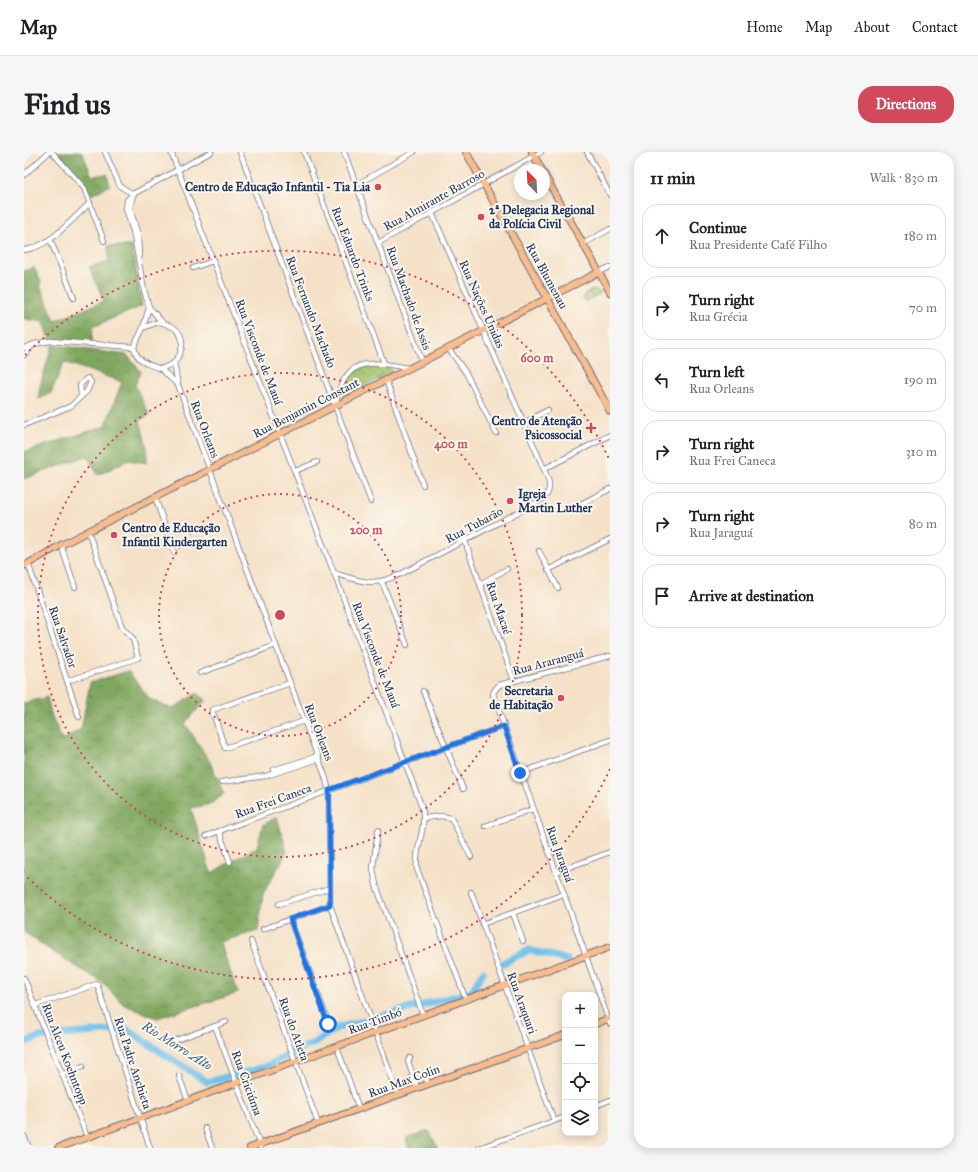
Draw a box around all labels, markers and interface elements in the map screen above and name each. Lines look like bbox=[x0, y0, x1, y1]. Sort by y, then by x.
text: Map bbox=[20, 16, 57, 39]
text: Home bbox=[746, 19, 783, 36]
text: Map bbox=[805, 19, 832, 36]
text: About bbox=[854, 19, 890, 36]
text: Contact bbox=[912, 19, 958, 36]
button: Directions bbox=[858, 86, 954, 123]
text: Find us bbox=[24, 87, 110, 122]
north arrow bbox=[514, 164, 550, 200]
street label: Rua Almirante Barroso bbox=[381, 166, 487, 234]
text: 11 min bbox=[650, 168, 695, 189]
text: Walk · 830 m bbox=[869, 170, 938, 186]
place label: Centro de Educação Infantil - Tia Lia bbox=[185, 180, 371, 195]
marker: Centro de Educação Infantil - Tia Lia bbox=[373, 182, 383, 192]
place label: 2ª Delegacia Regional da Polícia Civil bbox=[489, 203, 595, 231]
street label: Rua Eduardo Trinks bbox=[329, 205, 377, 303]
marker: 2ª Delegacia Regional da Polícia Civil bbox=[476, 212, 486, 222]
text: Continue bbox=[689, 219, 747, 237]
icon: ahead bbox=[651, 225, 673, 247]
text: 180 m bbox=[904, 228, 937, 244]
text: Rua Presidente Café Filho bbox=[689, 237, 827, 253]
street label: Rua Blumenau bbox=[523, 241, 571, 312]
street label: Rua Machado de Assis bbox=[384, 244, 434, 352]
street label: Rua Fernando Machado bbox=[283, 254, 339, 370]
street label: Rua Nações Unidas bbox=[456, 258, 508, 350]
text: Turn right bbox=[689, 291, 754, 309]
street label: Rua Visconde de Mauá bbox=[232, 297, 286, 408]
icon: right bbox=[651, 297, 673, 319]
text: 70 m bbox=[909, 300, 937, 316]
text: Rua Grécia bbox=[689, 309, 748, 325]
text: 600 m bbox=[521, 351, 554, 365]
text: Turn left bbox=[689, 363, 745, 381]
icon: left bbox=[651, 369, 673, 391]
text: 190 m bbox=[904, 372, 937, 388]
street label: Rua Benjamin Constant bbox=[250, 375, 362, 441]
text: Rua Orleans bbox=[689, 381, 754, 397]
street label: Rua Orleans bbox=[188, 398, 222, 460]
place label: Centro de Atenção Psicossocial bbox=[491, 414, 583, 442]
marker: Centro de Atenção Psicossocial bbox=[585, 422, 597, 434]
text: Turn right bbox=[689, 435, 754, 453]
text: 400 m bbox=[434, 437, 469, 452]
icon: right bbox=[651, 441, 673, 463]
text: 310 m bbox=[905, 444, 937, 460]
text: Rua Frei Caneca bbox=[689, 453, 776, 469]
place label: Igreja Martin Luther bbox=[518, 487, 593, 515]
marker: Igreja Martin Luther bbox=[505, 496, 515, 506]
street label: Rua Tubarão bbox=[443, 504, 505, 546]
text: Turn right bbox=[689, 507, 754, 525]
icon: right bbox=[651, 513, 673, 535]
text: 80 m bbox=[909, 516, 937, 532]
place label: Centro de Educação Infantil Kindergarten bbox=[122, 521, 228, 550]
text: 200 m bbox=[350, 523, 383, 537]
text: Rua Jaraguá bbox=[689, 525, 753, 541]
marker: Centro de Educação Infantil Kindergarten bbox=[109, 530, 119, 540]
street label: Rua Macaé bbox=[483, 580, 515, 636]
icon: arrive bbox=[651, 585, 673, 607]
text: Arrive at destination bbox=[689, 587, 814, 605]
street label: Rua Visconde de Mauá bbox=[349, 600, 403, 711]
street label: Rua Salvador bbox=[46, 604, 80, 670]
centre of rings bbox=[273, 608, 287, 622]
street label: Rua Araranguá bbox=[511, 646, 586, 679]
place label: Secretaria de Habitação bbox=[489, 684, 554, 713]
marker: Secretaria de Habitação bbox=[556, 693, 566, 703]
street label: Rua Orleans bbox=[302, 701, 336, 763]
route end bbox=[511, 764, 529, 782]
street label: Rua Frei Caneca bbox=[233, 780, 314, 821]
street label: Rua Jaraguá bbox=[542, 824, 577, 885]
street label: Rua Araquari bbox=[503, 970, 540, 1037]
map controls bbox=[562, 992, 598, 1136]
button: + bbox=[562, 992, 598, 1028]
street label: Rua do Atleta bbox=[276, 995, 312, 1064]
street label: Rua Alceu Koehntopp bbox=[39, 1001, 91, 1107]
street label: Rua Timbó bbox=[346, 1005, 404, 1037]
street label: Rua Padre Anchieta bbox=[112, 1015, 155, 1112]
route start bbox=[319, 1015, 337, 1033]
water label: Rio Morro Alto bbox=[138, 1018, 215, 1074]
button: − bbox=[562, 1028, 598, 1064]
street label: Rua Criciúma bbox=[229, 1049, 266, 1118]
street label: Rua Max Colin bbox=[366, 1061, 442, 1100]
button: locate bbox=[562, 1064, 598, 1100]
button: layers bbox=[562, 1100, 598, 1136]

